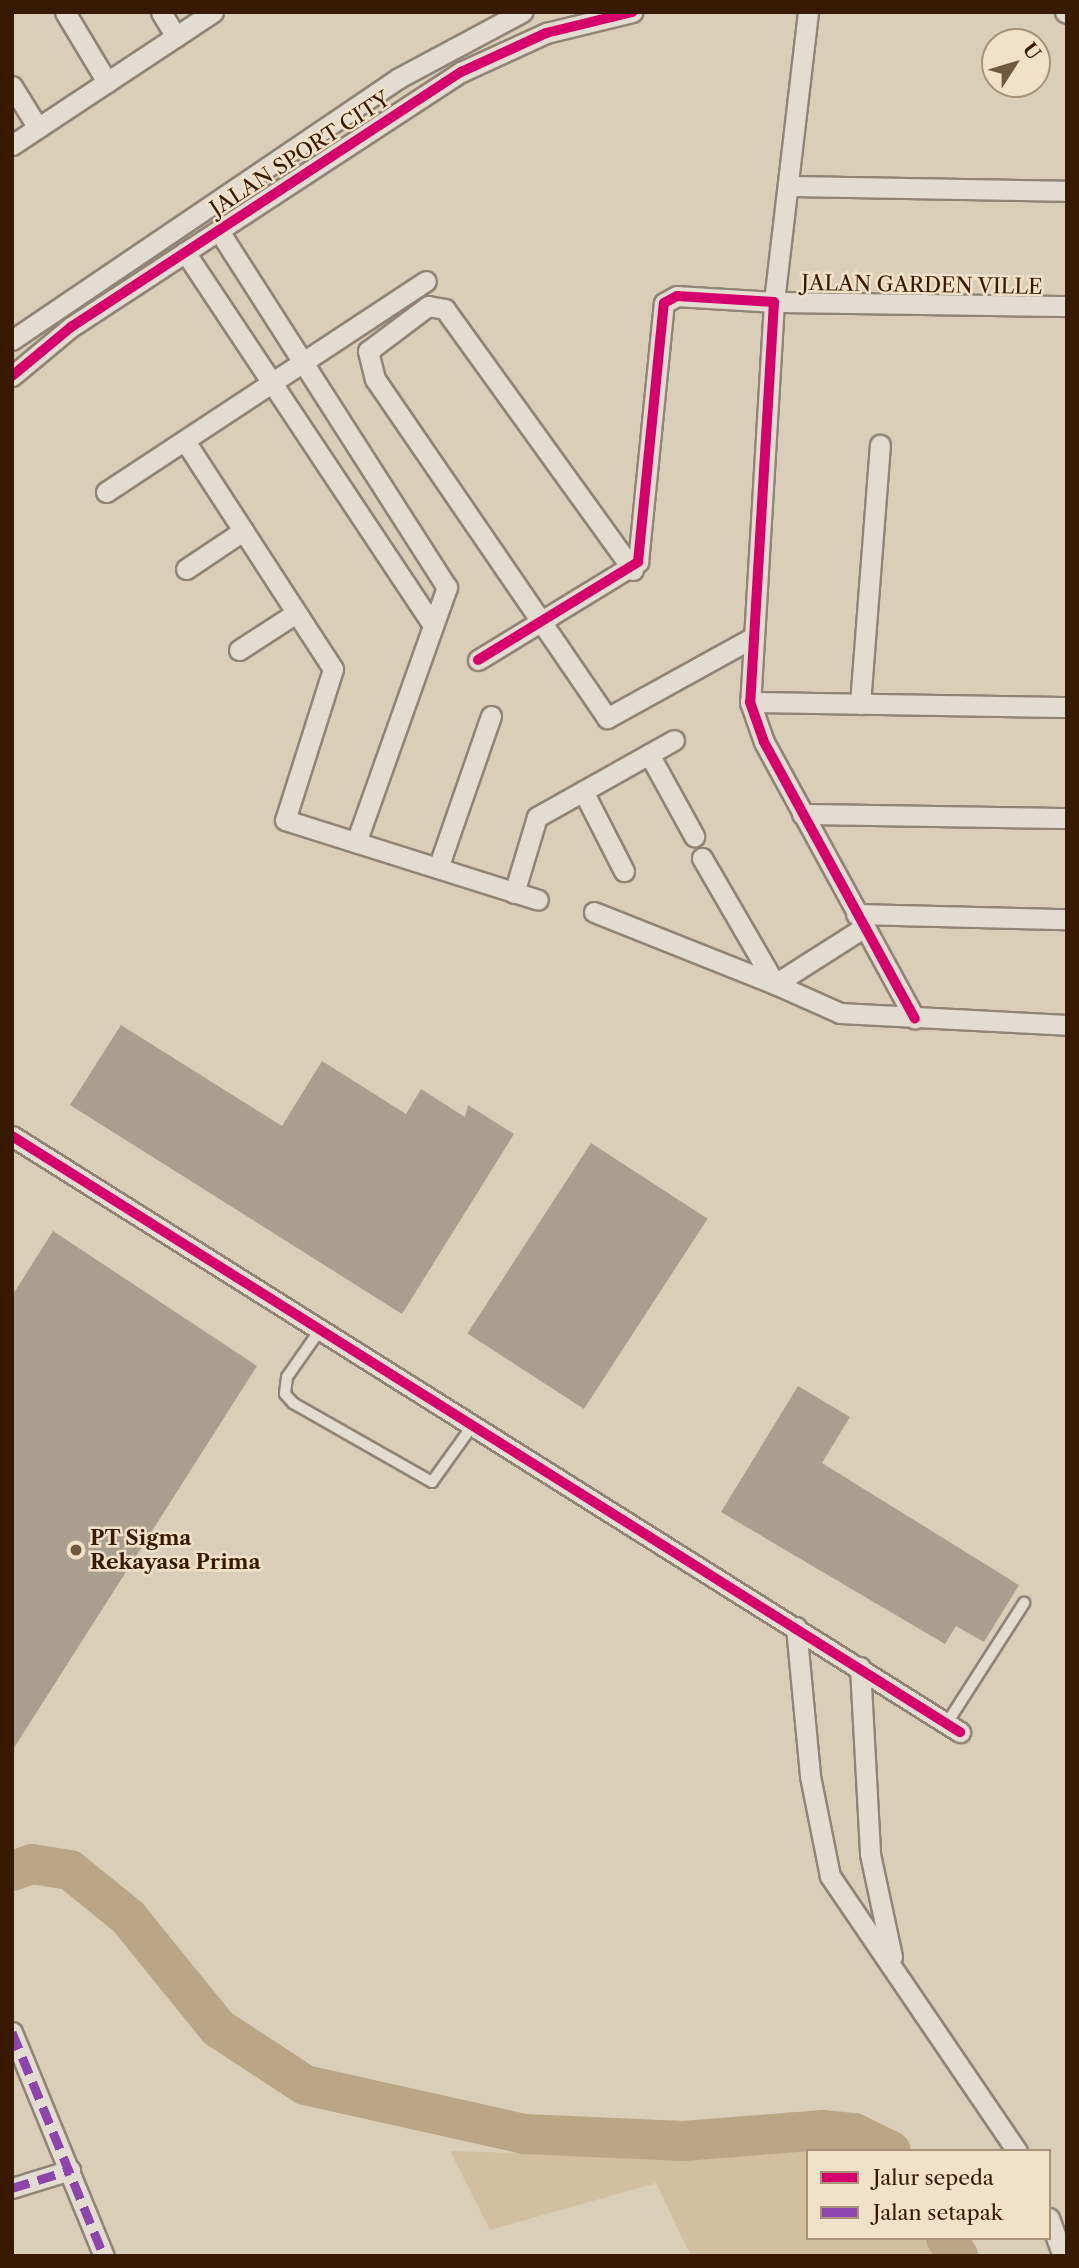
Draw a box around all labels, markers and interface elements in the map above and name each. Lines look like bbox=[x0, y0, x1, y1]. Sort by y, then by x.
north arrow bbox=[981, 28, 1051, 98]
text: U bbox=[1018, 38, 1045, 64]
street label: JALAN SPORT CITY bbox=[205, 86, 395, 222]
street label: JALAN GARDEN VILLE bbox=[801, 270, 1043, 300]
place label: PT Sigma Rekayasa Prima bbox=[90, 1525, 261, 1575]
marker: PT Sigma Rekayasa Prima bbox=[68, 1542, 84, 1558]
legend bbox=[806, 2149, 1051, 2240]
text: Jalur sepeda bbox=[873, 2165, 994, 2190]
text: Jalan setapak bbox=[873, 2200, 1003, 2225]

